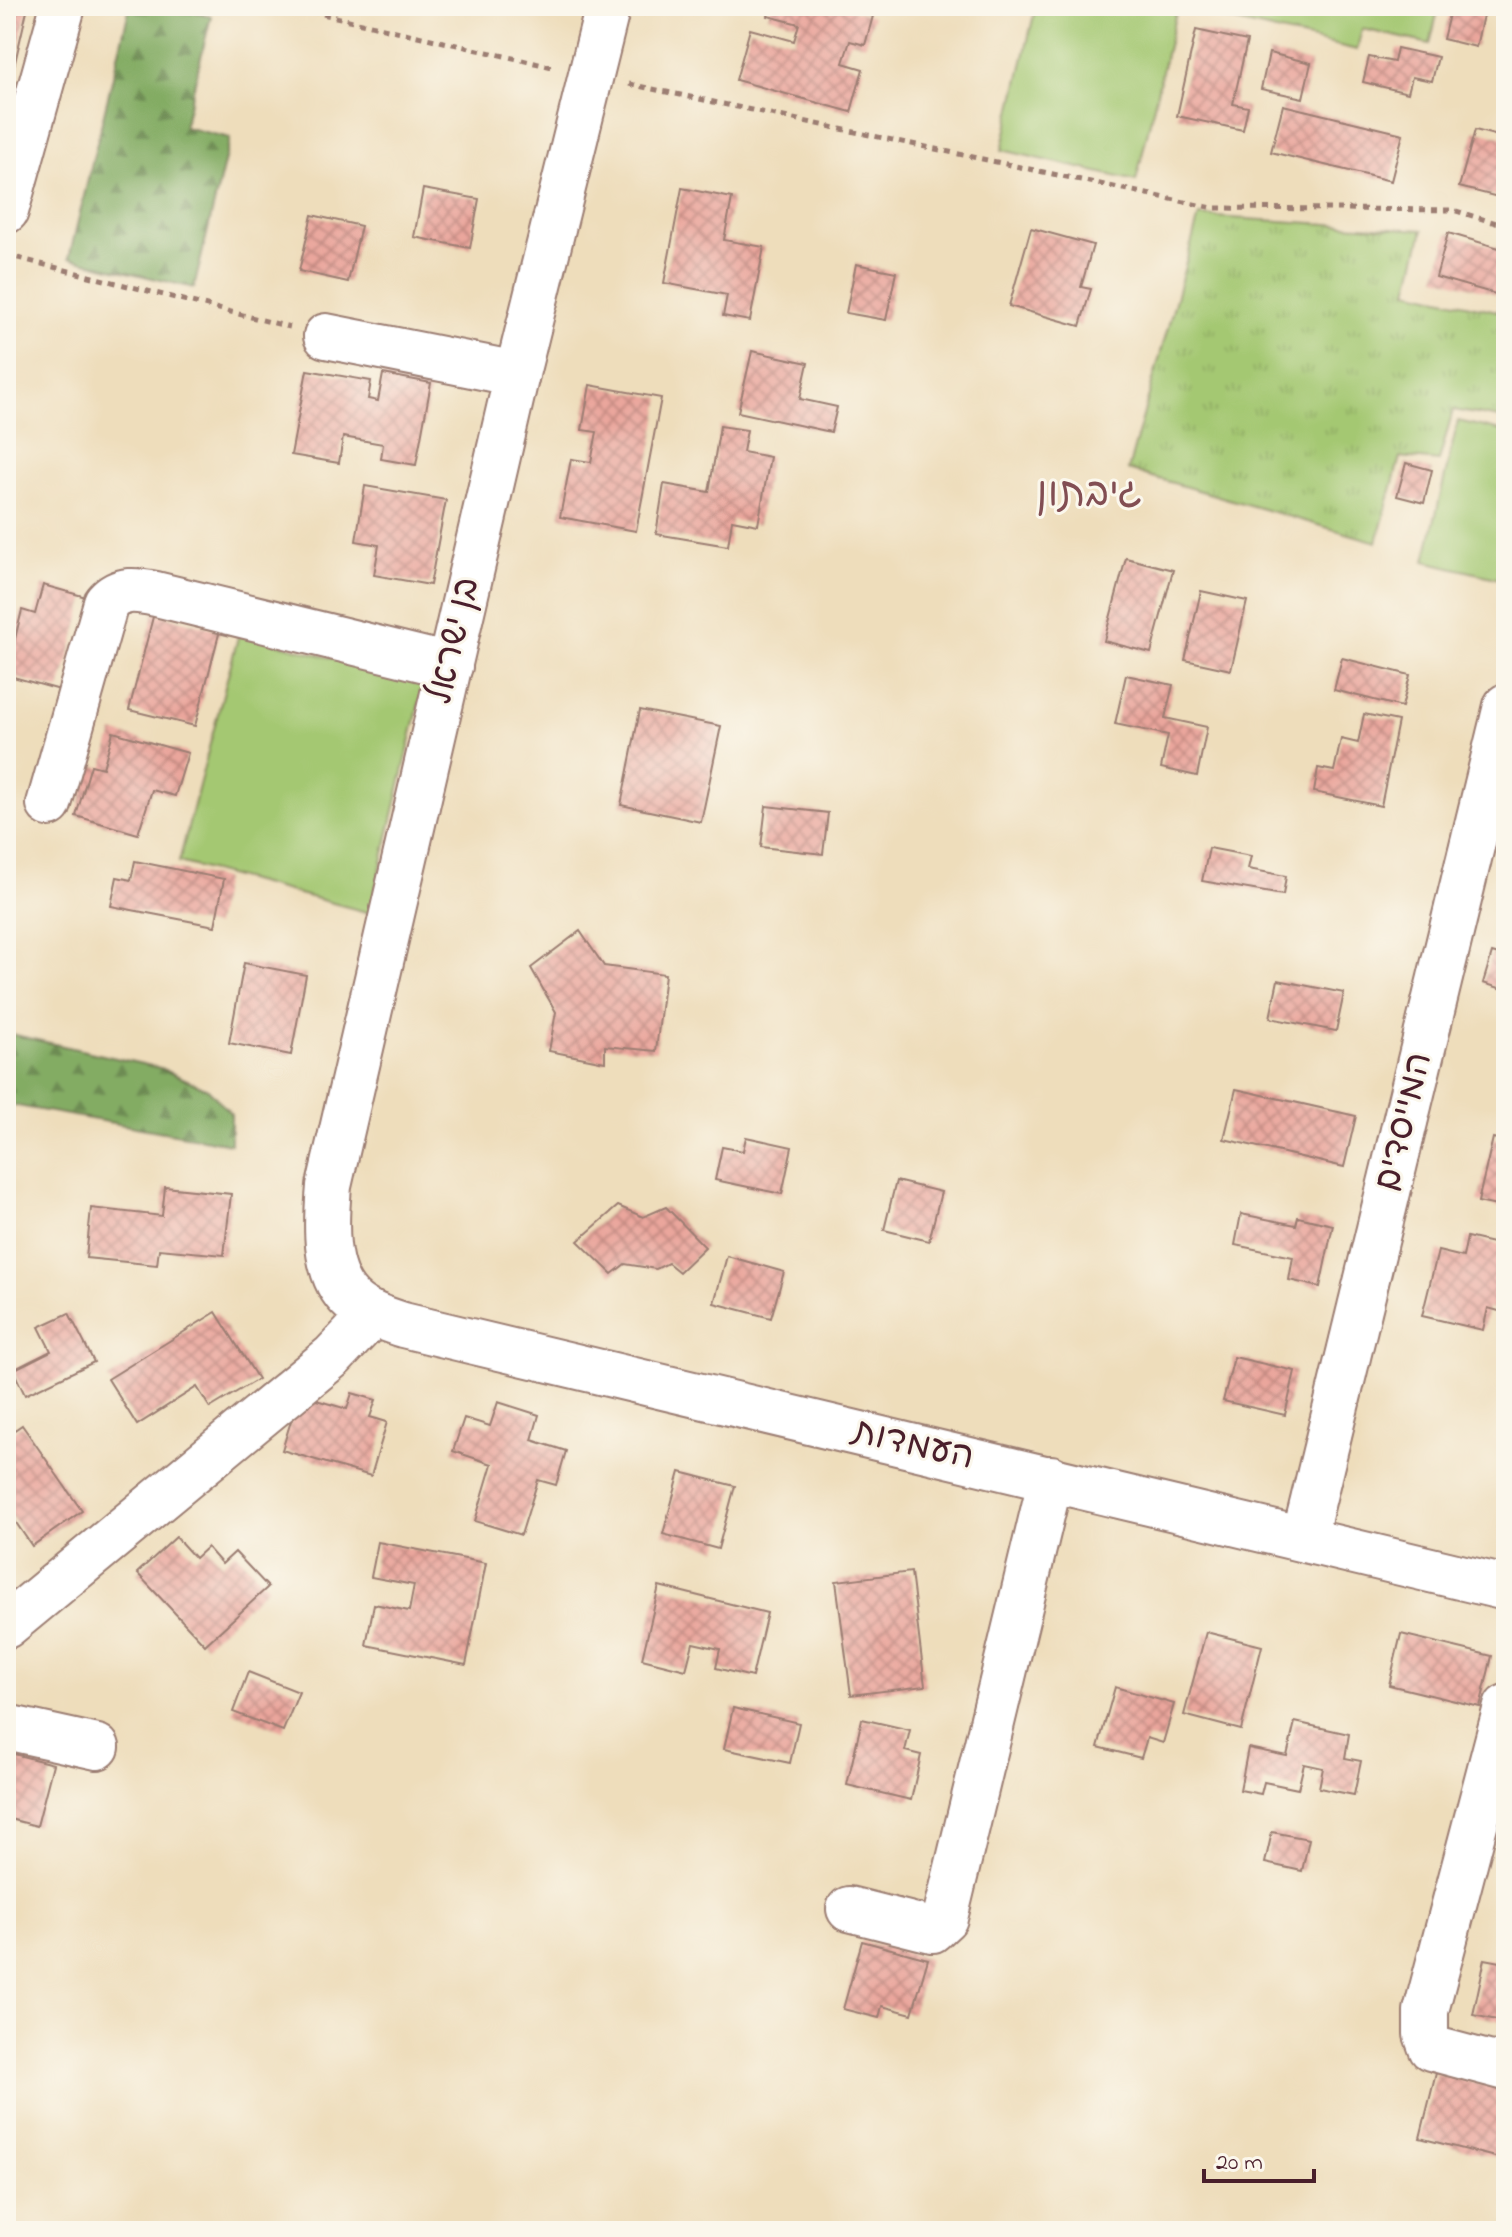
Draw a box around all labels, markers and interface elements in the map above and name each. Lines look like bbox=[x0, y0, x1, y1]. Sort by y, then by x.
district label: גיבתון bbox=[1036, 466, 1142, 525]
street label: בן ישראל bbox=[415, 573, 495, 709]
street label: המייסדים bbox=[1362, 1047, 1448, 1197]
street label: העמדות bbox=[845, 1406, 979, 1486]
scale bar bbox=[1204, 2133, 1314, 2183]
text: 20 m bbox=[1216, 2146, 1263, 2181]

